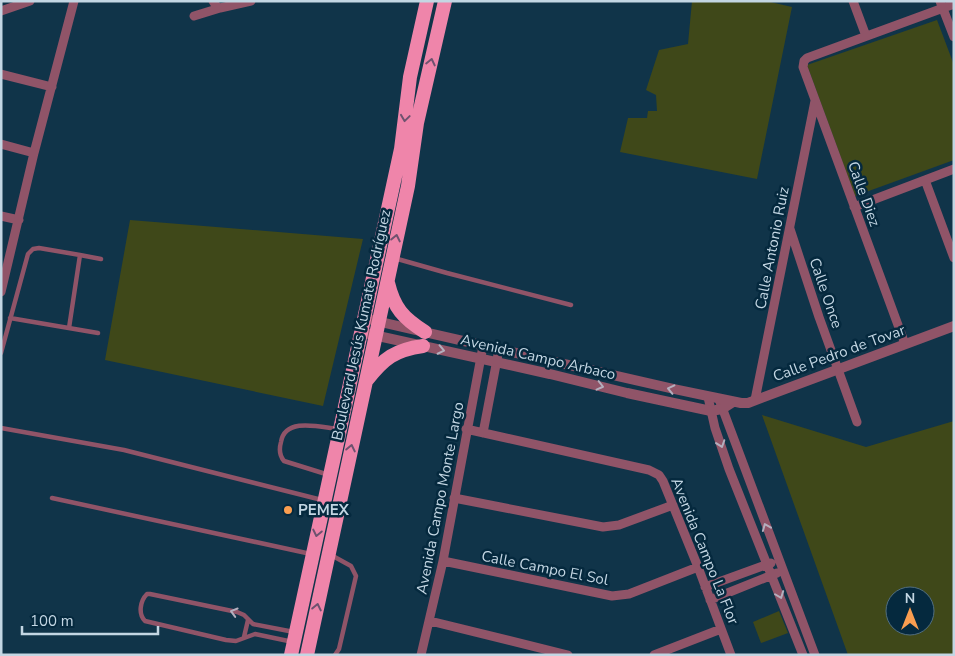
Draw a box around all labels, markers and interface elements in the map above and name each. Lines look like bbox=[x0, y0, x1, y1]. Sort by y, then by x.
one-way arrow bbox=[425, 57, 436, 66]
one-way arrow bbox=[400, 114, 411, 122]
street label: Calle Diez bbox=[843, 159, 885, 229]
street label: Calle Antonio Ruiz bbox=[750, 185, 794, 311]
street label: Boulevard Jesús Kumate Rodríguez bbox=[327, 208, 395, 442]
one-way arrow bbox=[391, 234, 401, 243]
street label: Calle Once bbox=[805, 255, 847, 331]
street label: Calle Pedro de Tovar bbox=[770, 320, 908, 386]
street label: Avenida Campo Arbaco bbox=[459, 329, 617, 385]
one-way arrow bbox=[437, 344, 446, 355]
one-way arrow bbox=[595, 381, 603, 391]
one-way arrow bbox=[667, 384, 676, 395]
street label: Avenida Campo Monte Largo bbox=[412, 400, 468, 596]
one-way arrow bbox=[715, 439, 725, 448]
one-way arrow bbox=[345, 444, 356, 453]
street label: Avenida Campo La Flor bbox=[666, 475, 744, 628]
place label: PEMEX bbox=[298, 500, 350, 520]
marker: PEMEX bbox=[282, 504, 294, 516]
one-way arrow bbox=[762, 524, 772, 532]
one-way arrow bbox=[312, 529, 323, 538]
street label: Calle Campo El Sol bbox=[480, 546, 611, 590]
north arrow bbox=[885, 586, 935, 636]
text: N bbox=[905, 589, 915, 608]
one-way arrow bbox=[774, 590, 784, 599]
one-way arrow bbox=[311, 603, 322, 612]
scale bar bbox=[22, 604, 159, 636]
one-way arrow bbox=[231, 608, 239, 618]
text: 100 m bbox=[30, 611, 74, 631]

